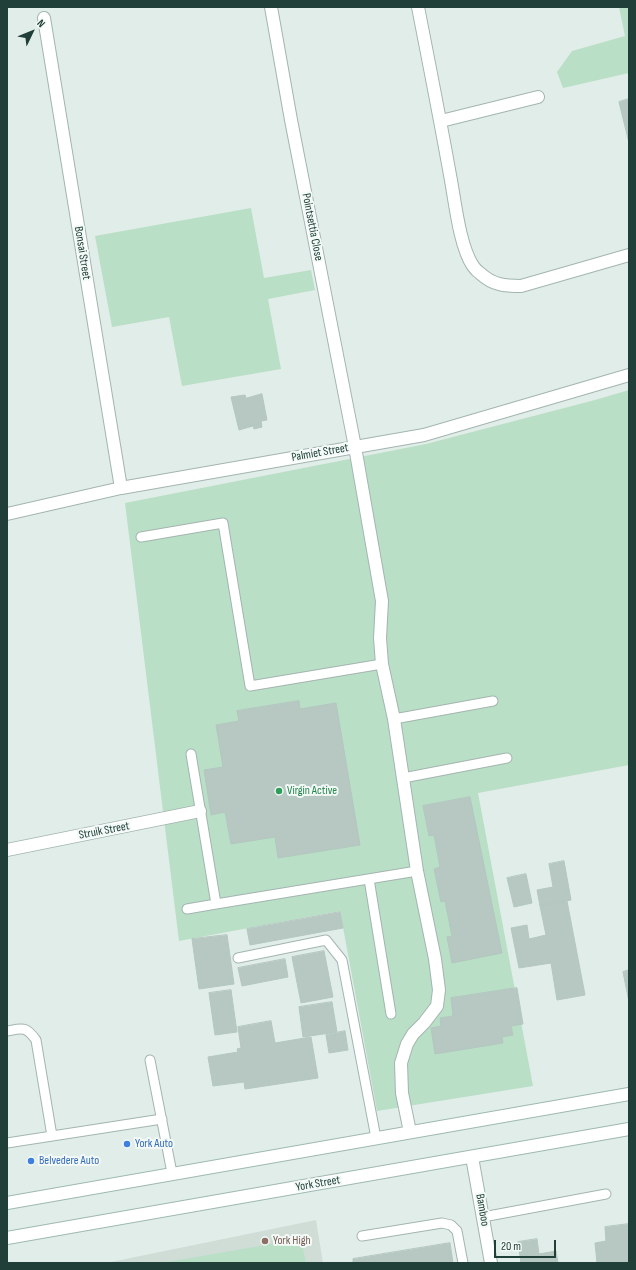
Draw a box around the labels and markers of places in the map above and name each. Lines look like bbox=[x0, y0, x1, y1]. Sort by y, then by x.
place label: Virgin Active bbox=[287, 784, 337, 798]
marker: Virgin Active bbox=[274, 786, 284, 796]
place label: York Auto bbox=[135, 1137, 173, 1151]
marker: York Auto bbox=[122, 1139, 132, 1149]
place label: Belvedere Auto bbox=[39, 1154, 99, 1168]
marker: Belvedere Auto bbox=[26, 1156, 36, 1166]
place label: York High bbox=[273, 1234, 311, 1248]
marker: York High bbox=[260, 1236, 270, 1246]

